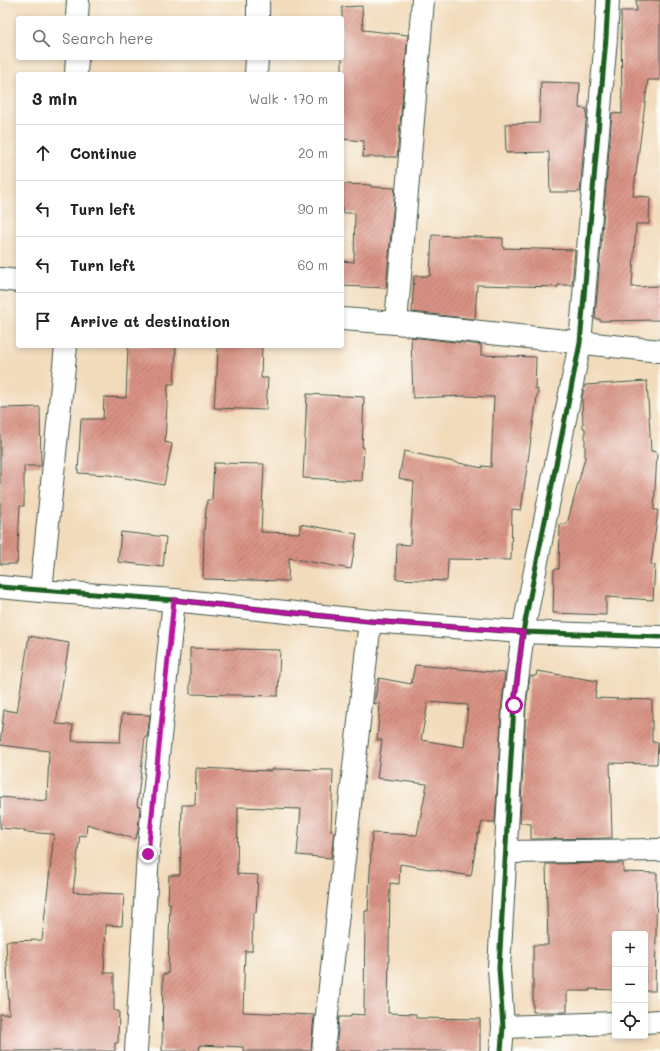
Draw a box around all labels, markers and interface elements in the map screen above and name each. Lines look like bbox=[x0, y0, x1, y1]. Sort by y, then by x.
search box bbox=[16, 16, 344, 60]
icon: search bbox=[30, 27, 52, 49]
text: Search here bbox=[62, 28, 153, 48]
text: 3 min bbox=[32, 87, 77, 109]
text: Walk · 170 m bbox=[249, 90, 328, 107]
icon: ahead bbox=[32, 142, 54, 164]
text: Continue bbox=[70, 143, 137, 163]
text: 20 m bbox=[298, 144, 328, 161]
icon: left bbox=[32, 198, 54, 220]
text: Turn left bbox=[70, 199, 135, 219]
text: 90 m bbox=[298, 200, 328, 217]
icon: left bbox=[32, 254, 54, 276]
text: Turn left bbox=[70, 255, 135, 275]
text: 60 m bbox=[298, 256, 328, 273]
icon: arrive bbox=[32, 310, 54, 332]
text: Arrive at destination bbox=[70, 311, 230, 331]
route start bbox=[505, 696, 523, 714]
route end bbox=[139, 845, 157, 863]
map controls bbox=[612, 931, 648, 1039]
button: + bbox=[612, 931, 648, 967]
button: − bbox=[612, 967, 648, 1003]
button: locate bbox=[612, 1003, 648, 1039]

